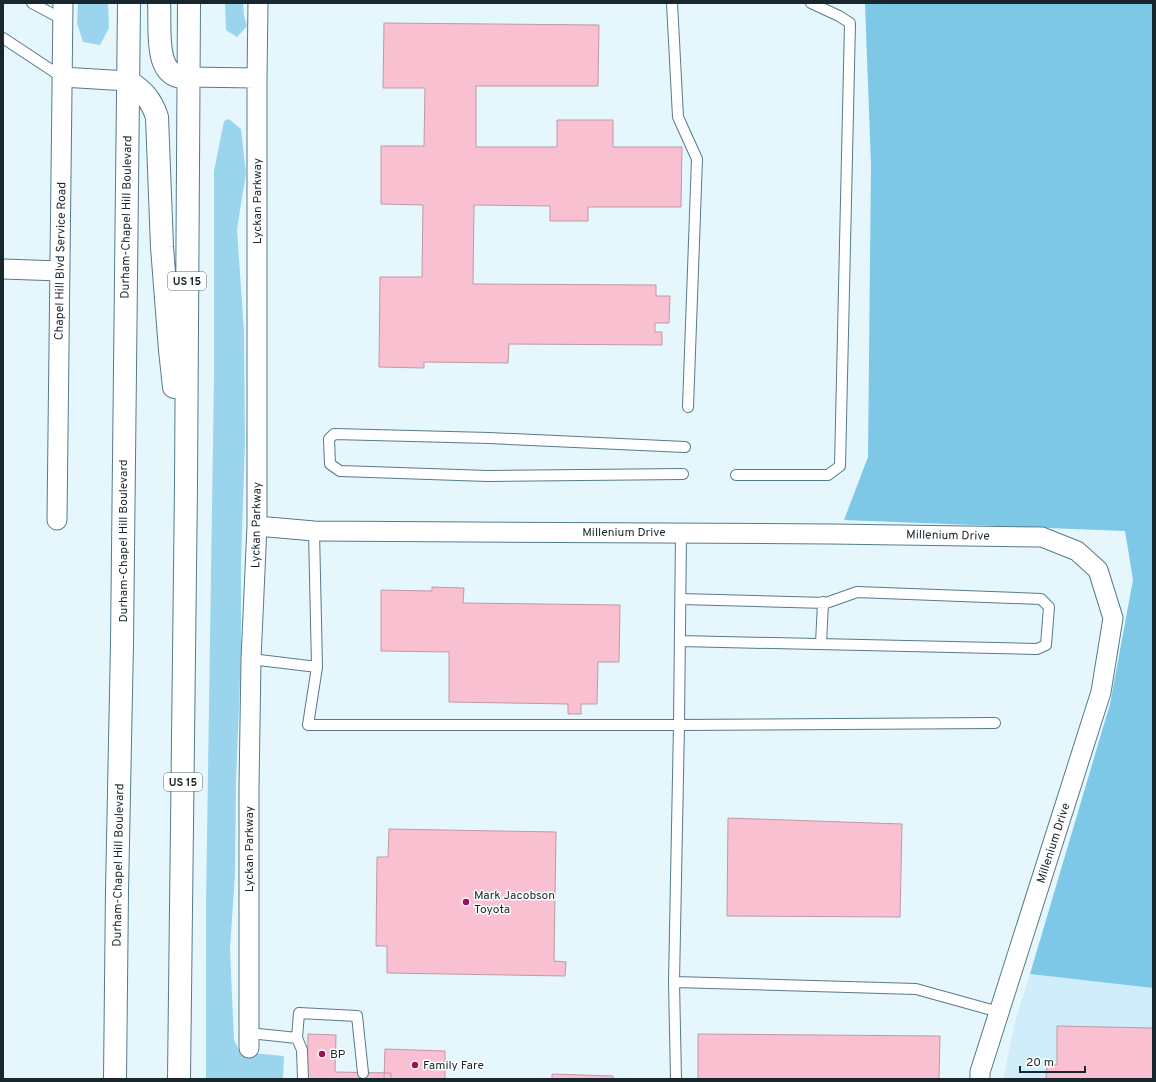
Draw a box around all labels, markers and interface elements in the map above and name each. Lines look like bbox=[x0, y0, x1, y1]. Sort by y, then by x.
street label: Durham-Chapel Hill Boulevard bbox=[118, 135, 136, 299]
street label: Lyckan Parkway bbox=[250, 158, 266, 244]
street label: Chapel Hill Blvd Service Road bbox=[52, 182, 70, 340]
road number: US 15 bbox=[168, 272, 206, 290]
street label: Durham-Chapel Hill Boulevard bbox=[116, 459, 132, 623]
street label: Lyckan Parkway bbox=[248, 482, 266, 568]
street label: Millenium Drive bbox=[582, 525, 666, 541]
street label: Millenium Drive bbox=[906, 527, 990, 545]
road number: US 15 bbox=[164, 773, 202, 791]
street label: Durham-Chapel Hill Boulevard bbox=[110, 783, 128, 947]
street label: Millenium Drive bbox=[1033, 801, 1074, 886]
street label: Lyckan Parkway bbox=[242, 806, 258, 892]
place label: Mark Jacobson Toyota bbox=[474, 888, 555, 918]
marker: Mark Jacobson Toyota bbox=[461, 897, 471, 907]
place label: BP bbox=[330, 1047, 346, 1063]
scale bar bbox=[1020, 1048, 1085, 1074]
marker: BP bbox=[317, 1049, 327, 1059]
text: 20 m bbox=[1026, 1055, 1054, 1071]
place label: Family Fare bbox=[423, 1058, 484, 1074]
marker: Family Fare bbox=[410, 1060, 420, 1070]

